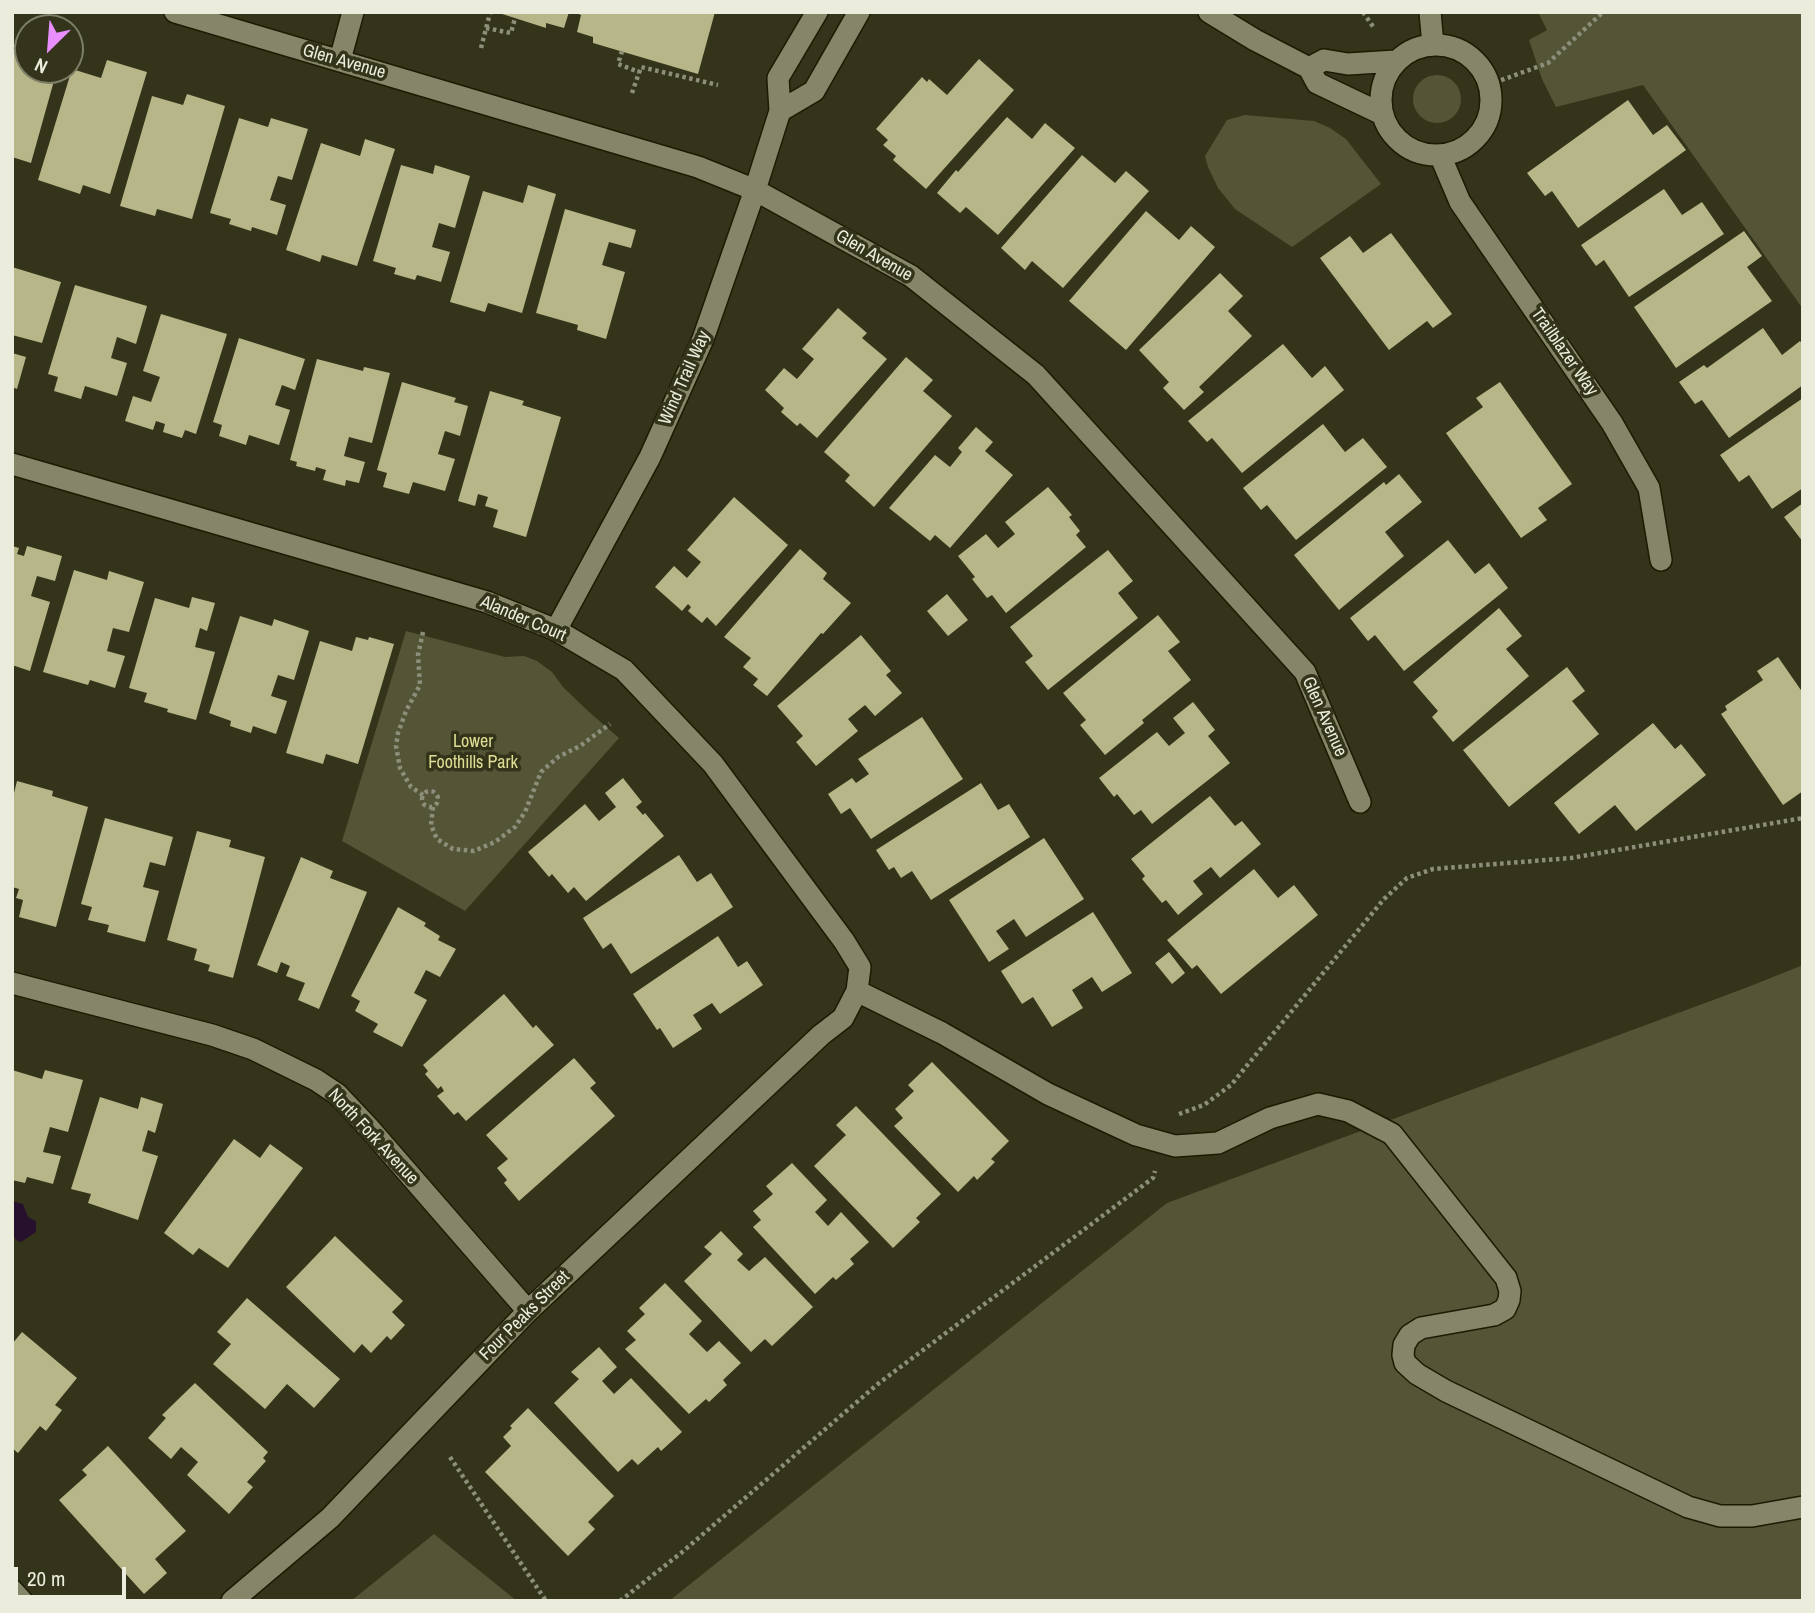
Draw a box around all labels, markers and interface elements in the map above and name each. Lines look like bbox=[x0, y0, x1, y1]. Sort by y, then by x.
north arrow bbox=[14, 14, 84, 84]
street label: Glen Avenue bbox=[300, 40, 388, 84]
text: N bbox=[30, 52, 52, 80]
street label: Glen Avenue bbox=[832, 225, 916, 287]
street label: Trailblazer Way bbox=[1526, 304, 1602, 400]
street label: Wind Trail Way bbox=[655, 328, 715, 428]
street label: Alander Court bbox=[477, 591, 569, 647]
street label: Glen Avenue bbox=[1297, 674, 1351, 760]
park label: Lower Foothills Park bbox=[428, 731, 518, 774]
street label: North Fork Avenue bbox=[323, 1085, 423, 1189]
street label: Four Peaks Street bbox=[476, 1267, 574, 1365]
scale bar bbox=[18, 1554, 130, 1598]
text: 20 m bbox=[27, 1564, 65, 1593]

